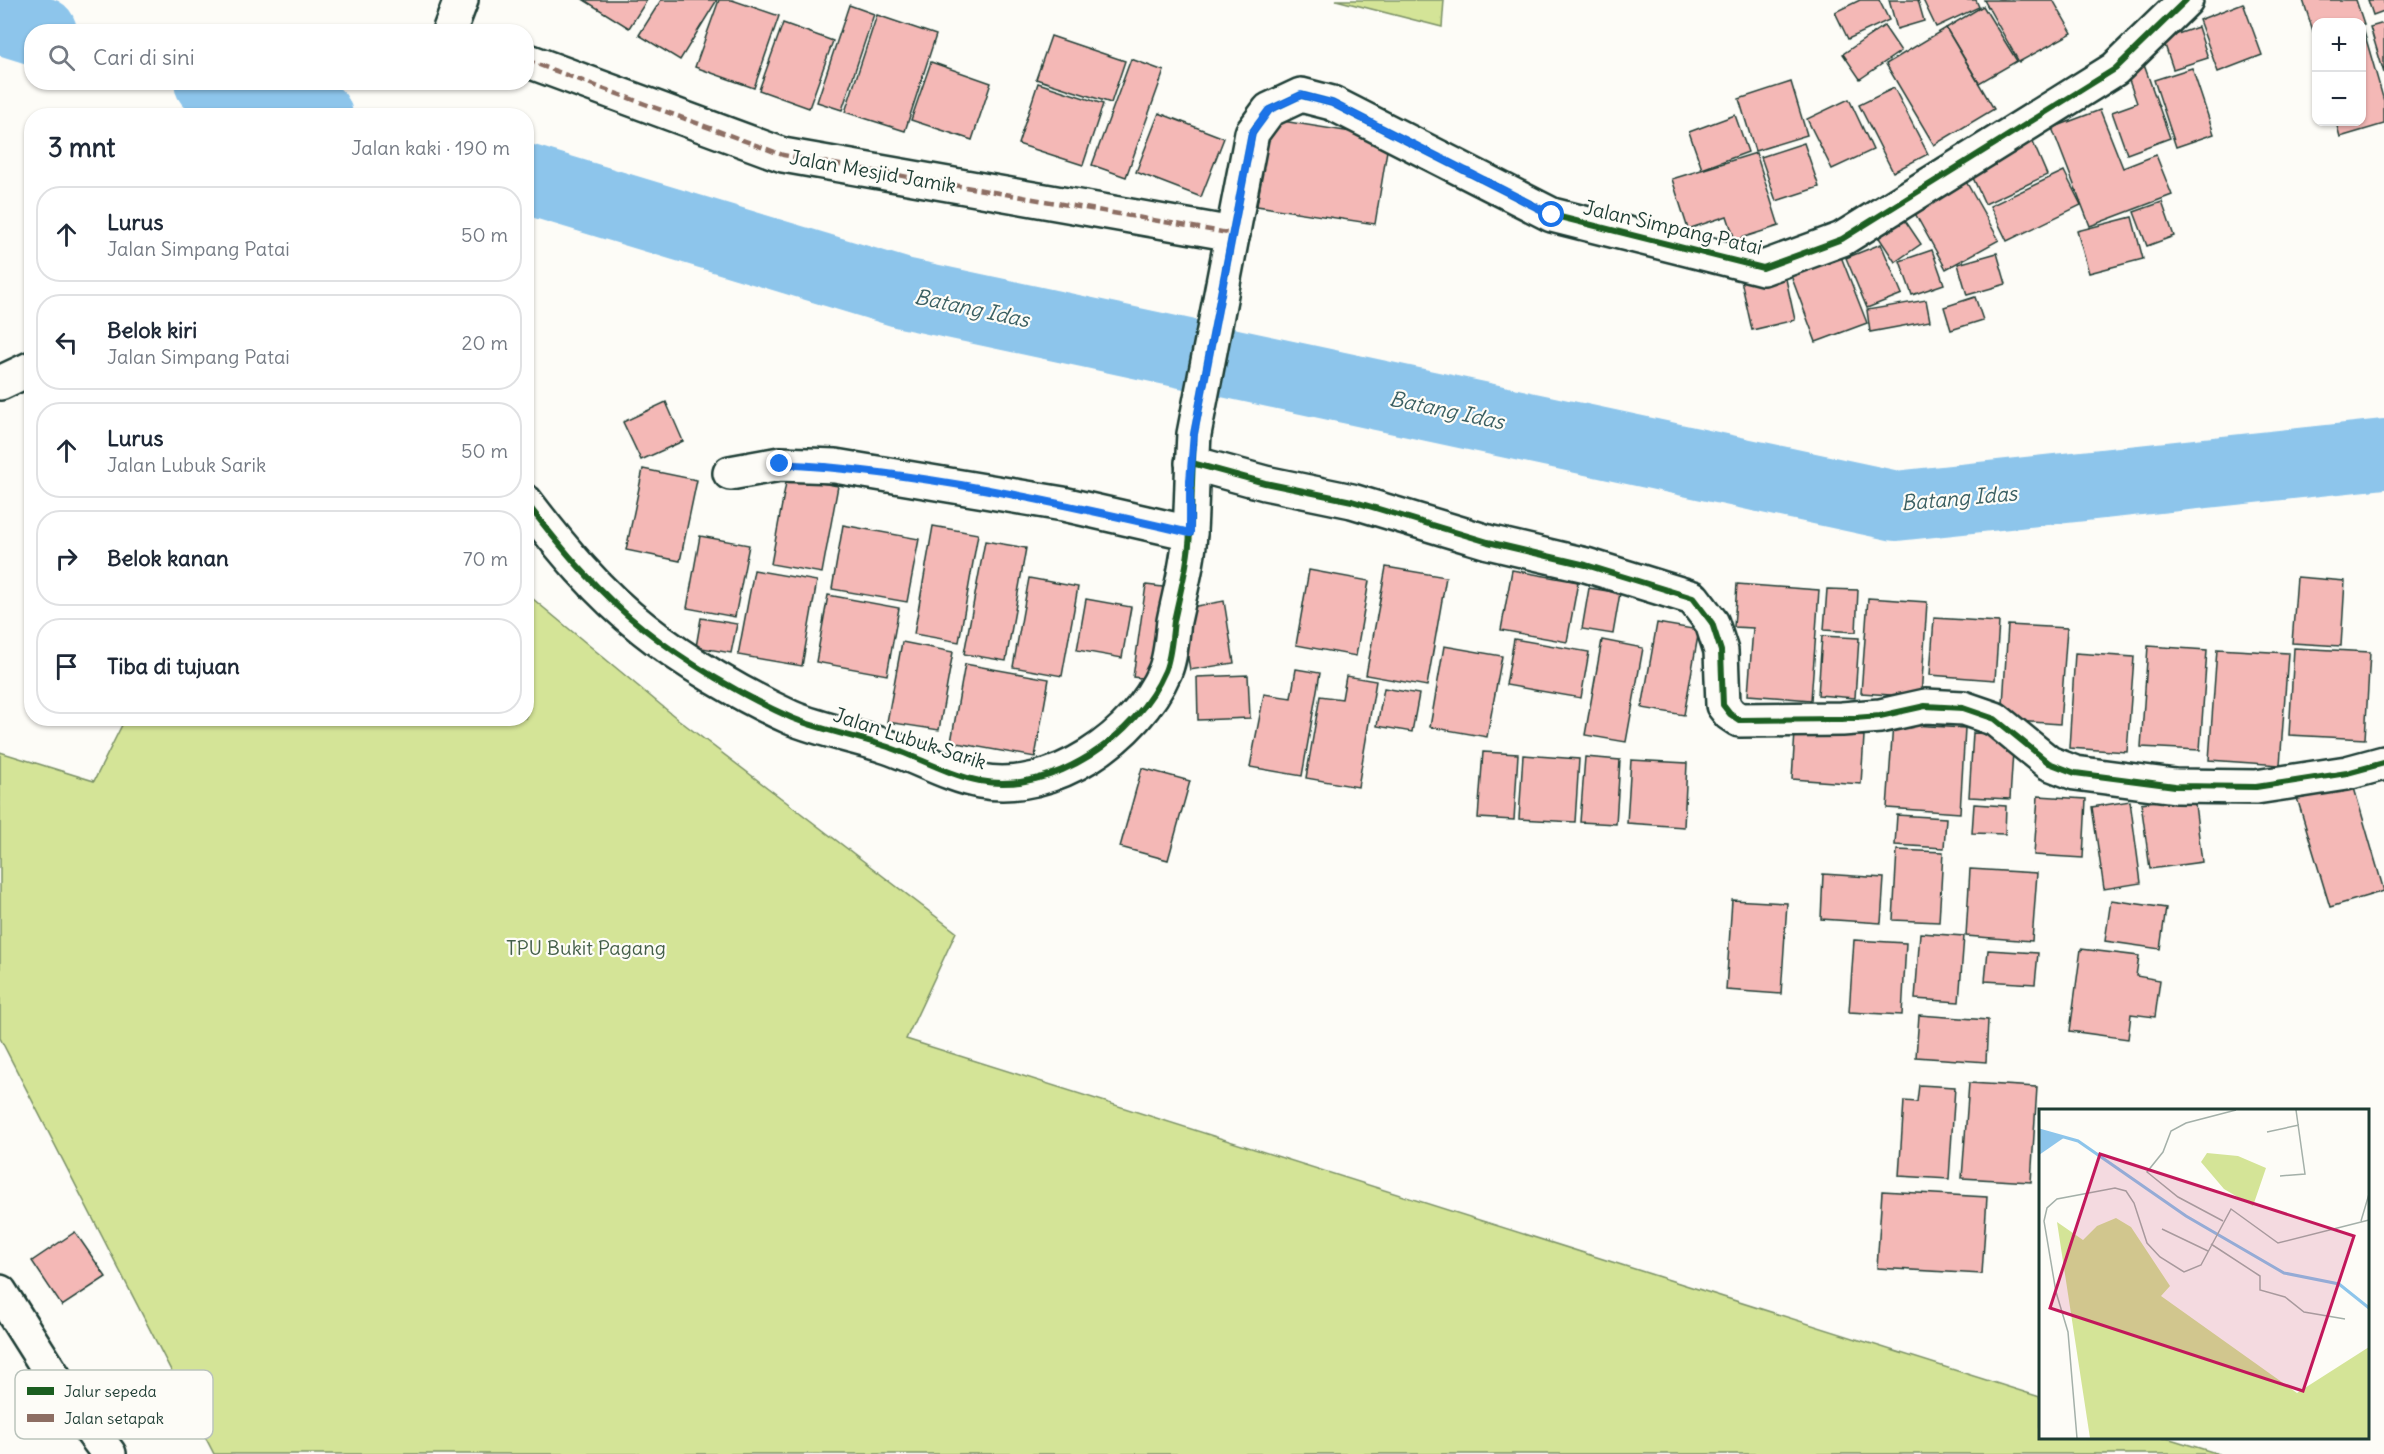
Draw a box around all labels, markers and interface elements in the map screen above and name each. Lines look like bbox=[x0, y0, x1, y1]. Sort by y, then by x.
map controls bbox=[2312, 18, 2366, 126]
button: + bbox=[2312, 18, 2366, 72]
search box bbox=[24, 24, 534, 90]
icon: search bbox=[45, 41, 78, 74]
text: Cari di sini bbox=[93, 43, 195, 71]
button: − bbox=[2312, 72, 2366, 126]
text: 3 mnt bbox=[48, 131, 115, 164]
text: Jalan kaki · 190 m bbox=[351, 135, 510, 160]
street label: Jalan Mesjid Jamik bbox=[788, 144, 958, 198]
street label: Jalan Simpang Patai bbox=[1581, 194, 1765, 260]
route start bbox=[1538, 201, 1564, 227]
text: Lurus bbox=[107, 208, 163, 236]
icon: ahead bbox=[50, 218, 83, 251]
text: 50 m bbox=[461, 222, 508, 247]
text: Jalan Simpang Patai bbox=[107, 236, 290, 261]
water label: Batang Idas bbox=[912, 283, 1033, 334]
text: Belok kiri bbox=[107, 316, 197, 344]
icon: left bbox=[50, 326, 83, 359]
text: 20 m bbox=[462, 330, 508, 355]
text: Jalan Simpang Patai bbox=[107, 344, 290, 369]
water label: Batang Idas bbox=[1387, 385, 1508, 436]
text: Lurus bbox=[107, 424, 163, 452]
icon: ahead bbox=[50, 434, 83, 467]
text: 50 m bbox=[461, 438, 508, 463]
route end bbox=[766, 450, 792, 476]
text: Jalan Lubuk Sarik bbox=[107, 452, 266, 477]
water label: Batang Idas bbox=[1900, 479, 2020, 517]
icon: right bbox=[50, 542, 83, 575]
text: Belok kanan bbox=[107, 544, 229, 572]
text: 70 m bbox=[463, 546, 508, 571]
icon: arrive bbox=[50, 650, 83, 683]
text: Tiba di tujuan bbox=[107, 652, 240, 680]
street label: Jalan Lubuk Sarik bbox=[830, 702, 990, 774]
park label: TPU Bukit Pagang bbox=[506, 935, 666, 960]
inset map bbox=[2039, 1109, 2369, 1439]
legend bbox=[15, 1370, 213, 1439]
text: Jalur sepeda bbox=[64, 1381, 157, 1401]
text: Jalan setapak bbox=[64, 1408, 164, 1428]

